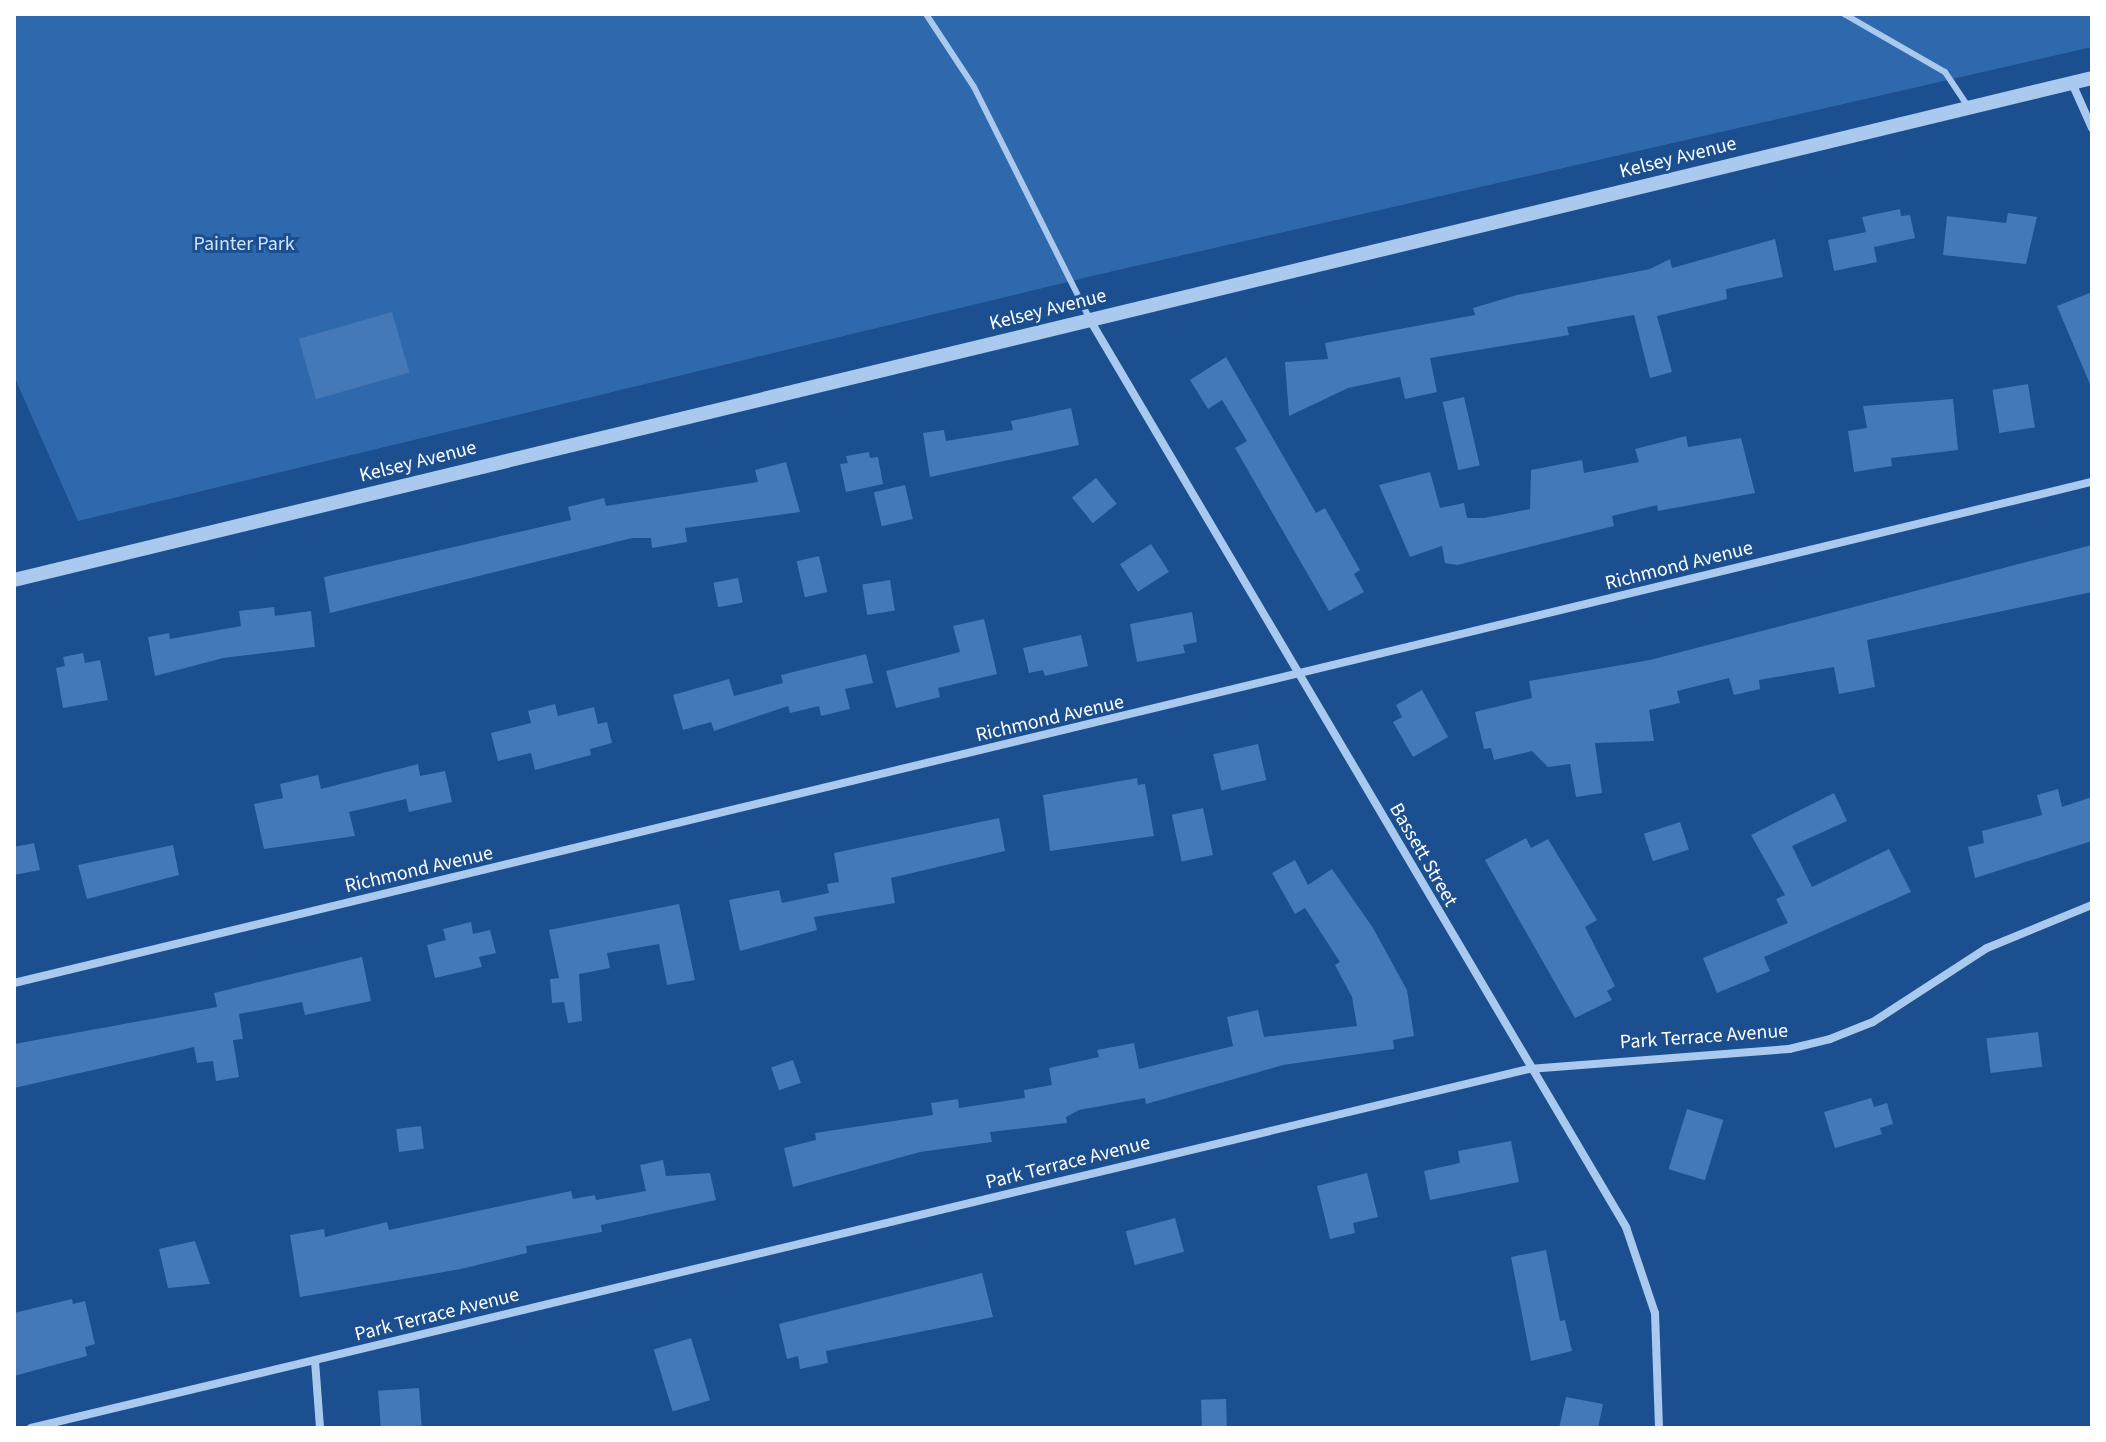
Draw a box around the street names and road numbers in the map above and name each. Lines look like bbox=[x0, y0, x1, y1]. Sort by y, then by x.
street label: Kelsey Avenue bbox=[1617, 132, 1739, 184]
street label: Kelsey Avenue bbox=[987, 284, 1109, 336]
street label: Kelsey Avenue bbox=[357, 436, 479, 488]
street label: Richmond Avenue bbox=[1603, 536, 1755, 596]
street label: Richmond Avenue bbox=[974, 690, 1126, 748]
street label: Bassett Street bbox=[1384, 799, 1462, 911]
street label: Richmond Avenue bbox=[343, 841, 495, 899]
street label: Park Terrace Avenue bbox=[1619, 1019, 1789, 1055]
street label: Park Terrace Avenue bbox=[983, 1131, 1153, 1195]
street label: Park Terrace Avenue bbox=[352, 1283, 522, 1347]

